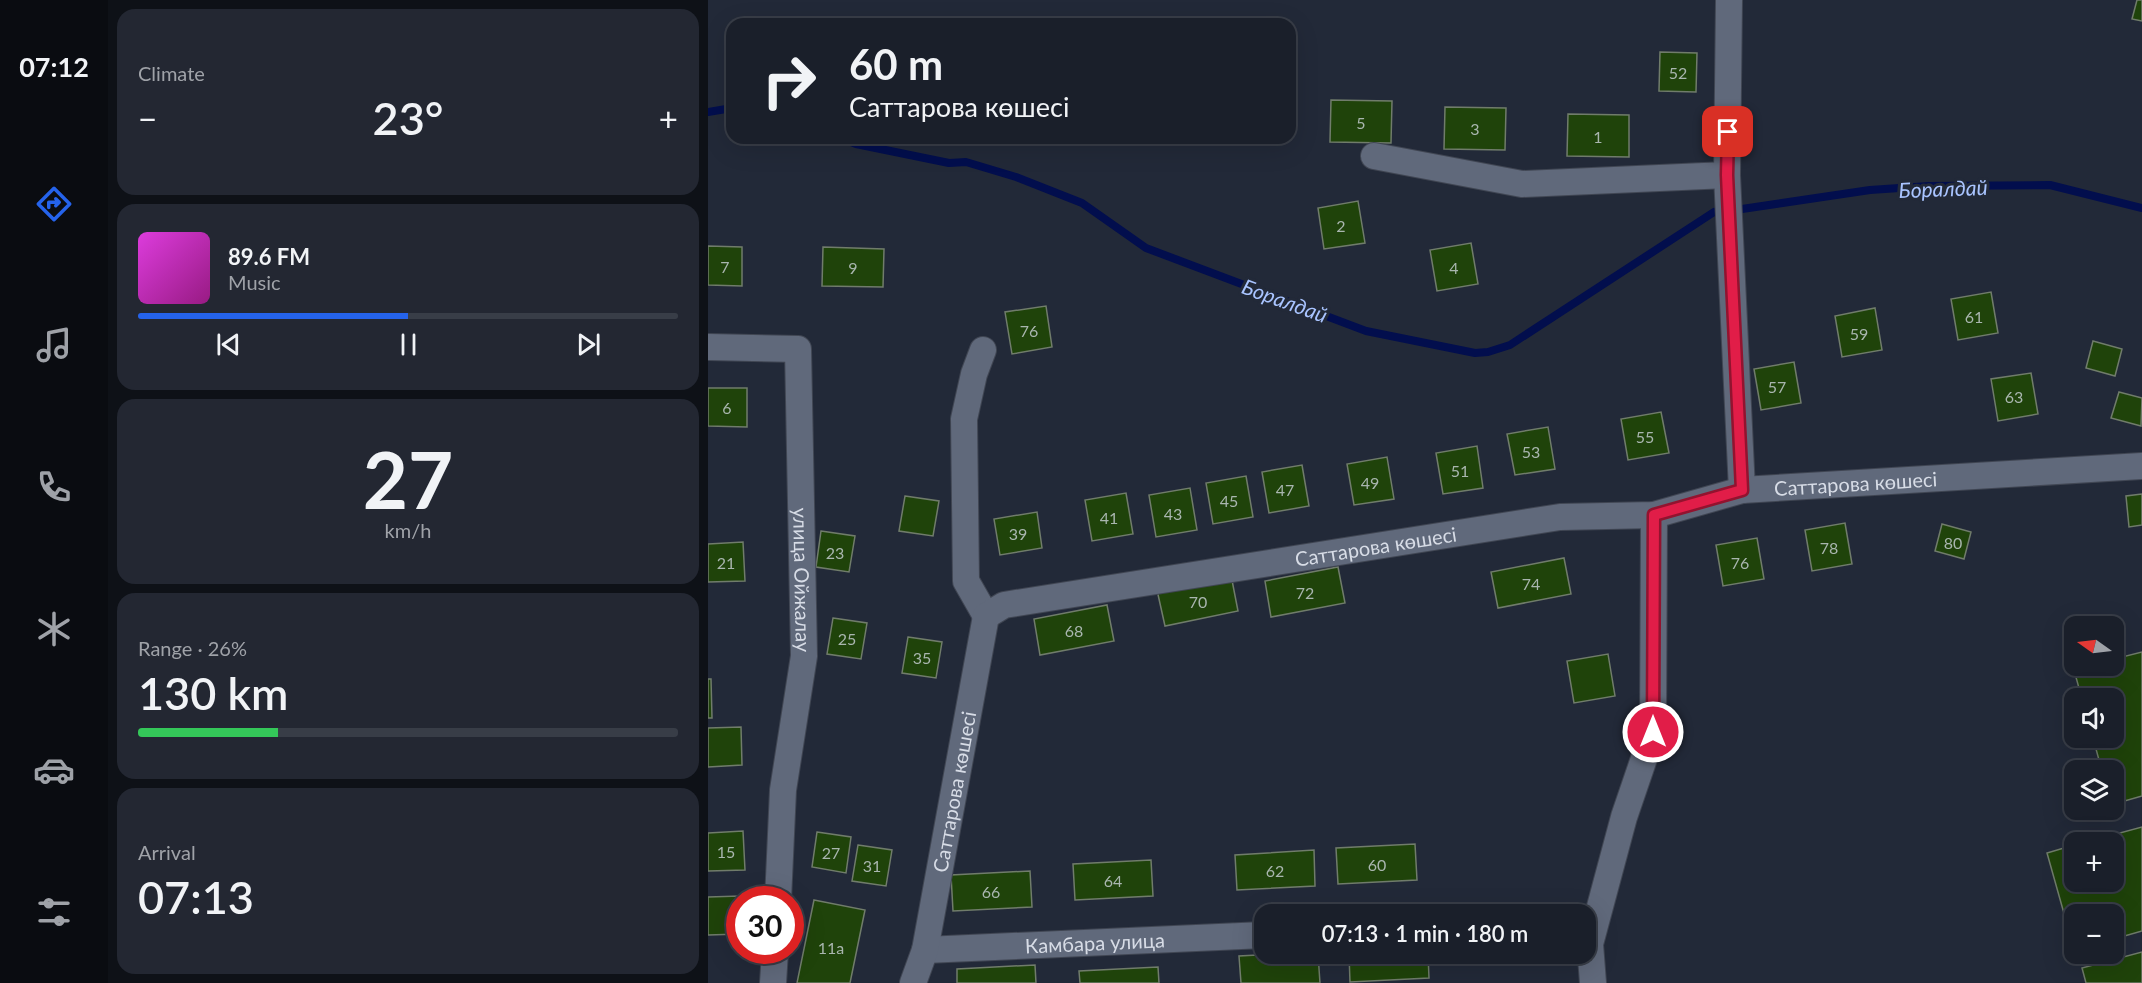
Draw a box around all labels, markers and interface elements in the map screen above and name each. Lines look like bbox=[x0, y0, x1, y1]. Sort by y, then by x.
text: 60 m bbox=[849, 39, 943, 89]
icon: right bbox=[750, 42, 828, 120]
text: 07:12 bbox=[19, 50, 89, 83]
text: Climate bbox=[138, 61, 205, 85]
house number: 52 bbox=[1669, 63, 1687, 82]
text: Саттарова көшесі bbox=[849, 90, 1069, 123]
text: 23° bbox=[373, 91, 443, 145]
text: − bbox=[138, 98, 157, 138]
text: + bbox=[659, 98, 678, 138]
pin bbox=[1702, 106, 1753, 157]
house number: 5 bbox=[1356, 113, 1366, 132]
icon: arrive bbox=[1711, 115, 1744, 148]
house number: 3 bbox=[1470, 119, 1480, 138]
house number: 1 bbox=[1593, 127, 1603, 146]
water label: Боралдай bbox=[1898, 174, 1988, 202]
icon: directions bbox=[33, 183, 75, 225]
house number: 2 bbox=[1336, 216, 1346, 235]
text: 89.6 FM bbox=[228, 243, 310, 270]
house number: 7 bbox=[720, 257, 730, 276]
house number: 9 bbox=[848, 258, 858, 277]
house number: 4 bbox=[1449, 258, 1459, 277]
text: Music bbox=[228, 270, 281, 294]
water label: Боралдай bbox=[1239, 273, 1331, 327]
house number: 61 bbox=[1965, 307, 1983, 326]
house number: 76 bbox=[1020, 321, 1038, 340]
icon: music bbox=[33, 324, 75, 366]
house number: 59 bbox=[1850, 324, 1868, 343]
icon: previous bbox=[212, 328, 245, 361]
icon: pause bbox=[392, 328, 425, 361]
icon: next bbox=[572, 328, 605, 361]
house number: 57 bbox=[1768, 377, 1786, 396]
house number: 63 bbox=[2005, 387, 2023, 406]
house number: 6 bbox=[722, 398, 732, 417]
house number: 55 bbox=[1636, 427, 1654, 446]
text: 27 bbox=[363, 432, 453, 526]
house number: 53 bbox=[1522, 442, 1540, 461]
house number: 51 bbox=[1451, 461, 1469, 480]
icon: phone bbox=[33, 466, 75, 508]
street label: Саттарова көшесі bbox=[1773, 466, 1938, 500]
house number: 49 bbox=[1361, 473, 1379, 492]
house number: 47 bbox=[1276, 480, 1294, 499]
house number: 45 bbox=[1220, 491, 1238, 510]
house number: 43 bbox=[1164, 504, 1182, 523]
street label: улица Ойжалау bbox=[789, 507, 816, 653]
house number: 41 bbox=[1100, 508, 1118, 527]
text: km/h bbox=[385, 518, 431, 542]
street label: Саттарова көшесі bbox=[1293, 522, 1458, 571]
house number: 39 bbox=[1009, 524, 1027, 543]
house number: 80 bbox=[1944, 533, 1962, 552]
house number: 78 bbox=[1820, 538, 1838, 557]
house number: 23 bbox=[826, 543, 844, 562]
house number: 21 bbox=[717, 553, 735, 572]
house number: 76 bbox=[1731, 553, 1749, 572]
house number: 74 bbox=[1522, 574, 1540, 593]
house number: 72 bbox=[1296, 583, 1314, 602]
house number: 70 bbox=[1189, 592, 1207, 611]
icon: climate bbox=[33, 608, 75, 650]
north arrow bbox=[2064, 616, 2124, 676]
map controls bbox=[2064, 616, 2124, 964]
house number: 68 bbox=[1065, 621, 1083, 640]
house number: 25 bbox=[838, 629, 856, 648]
text: Range · 26% bbox=[138, 636, 247, 660]
house number: 35 bbox=[913, 648, 931, 667]
text: 130 km bbox=[138, 666, 288, 720]
button: sound bbox=[2064, 688, 2124, 748]
position arrow bbox=[1621, 700, 1685, 764]
street label: Саттарова көшесі bbox=[927, 709, 980, 874]
icon: car bbox=[33, 749, 75, 791]
button: layers bbox=[2064, 760, 2124, 820]
button: + bbox=[2064, 832, 2124, 892]
text: Arrival bbox=[138, 840, 196, 864]
house number: 15 bbox=[717, 842, 735, 861]
house number: 27 bbox=[822, 843, 840, 862]
house number: 60 bbox=[1368, 855, 1386, 874]
house number: 31 bbox=[863, 856, 881, 875]
house number: 62 bbox=[1266, 861, 1284, 880]
text: 07:13 bbox=[138, 870, 254, 924]
house number: 64 bbox=[1104, 871, 1122, 890]
house number: 66 bbox=[982, 882, 1000, 901]
speed limit sign: 30 bbox=[726, 886, 804, 964]
icon: filters bbox=[33, 891, 75, 933]
button: − bbox=[2064, 904, 2124, 964]
text: 07:13 · 1 min · 180 m bbox=[1322, 920, 1528, 947]
street label: Камбара улица bbox=[1024, 927, 1165, 958]
house number: 11а bbox=[818, 938, 844, 957]

